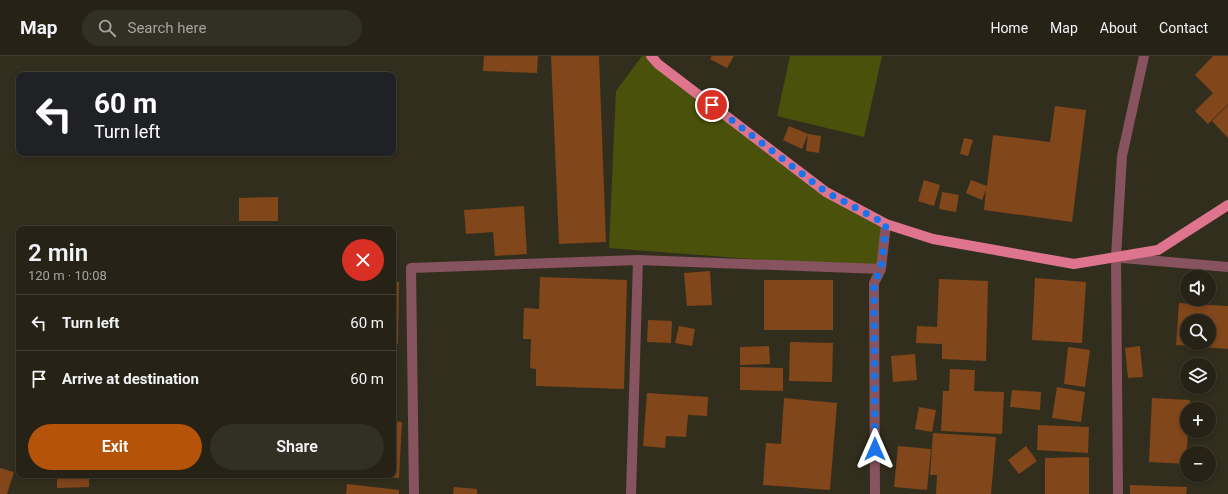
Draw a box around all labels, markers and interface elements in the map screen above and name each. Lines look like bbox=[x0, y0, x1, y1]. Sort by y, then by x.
search box bbox=[82, 10, 362, 46]
text: Map bbox=[20, 16, 58, 39]
icon: search bbox=[96, 17, 118, 39]
text: Search here bbox=[128, 19, 206, 37]
text: Home bbox=[990, 20, 1028, 36]
text: Map bbox=[1050, 20, 1078, 36]
text: About bbox=[1100, 20, 1137, 36]
text: Contact bbox=[1159, 20, 1208, 36]
text: 60 m bbox=[94, 87, 157, 120]
icon: left bbox=[28, 88, 80, 140]
pin bbox=[695, 88, 729, 122]
icon: arrive bbox=[701, 94, 723, 116]
text: Turn left bbox=[94, 121, 160, 142]
text: 2 min bbox=[28, 239, 88, 267]
button: close bbox=[342, 239, 384, 281]
text: 120 m · 10:08 bbox=[28, 268, 107, 283]
map controls bbox=[1180, 270, 1216, 482]
button: sound bbox=[1180, 270, 1216, 306]
icon: left bbox=[28, 312, 50, 334]
text: Turn left bbox=[62, 314, 119, 332]
text: 60 m bbox=[350, 314, 384, 332]
button: search bbox=[1180, 314, 1216, 350]
button: layers bbox=[1180, 358, 1216, 394]
icon: arrive bbox=[28, 368, 50, 390]
text: Arrive at destination bbox=[62, 370, 199, 388]
text: 60 m bbox=[350, 370, 384, 388]
button: + bbox=[1180, 402, 1216, 438]
button: Exit bbox=[28, 424, 202, 470]
button: Share bbox=[210, 424, 384, 470]
position arrow bbox=[854, 428, 896, 470]
button: − bbox=[1180, 446, 1216, 482]

